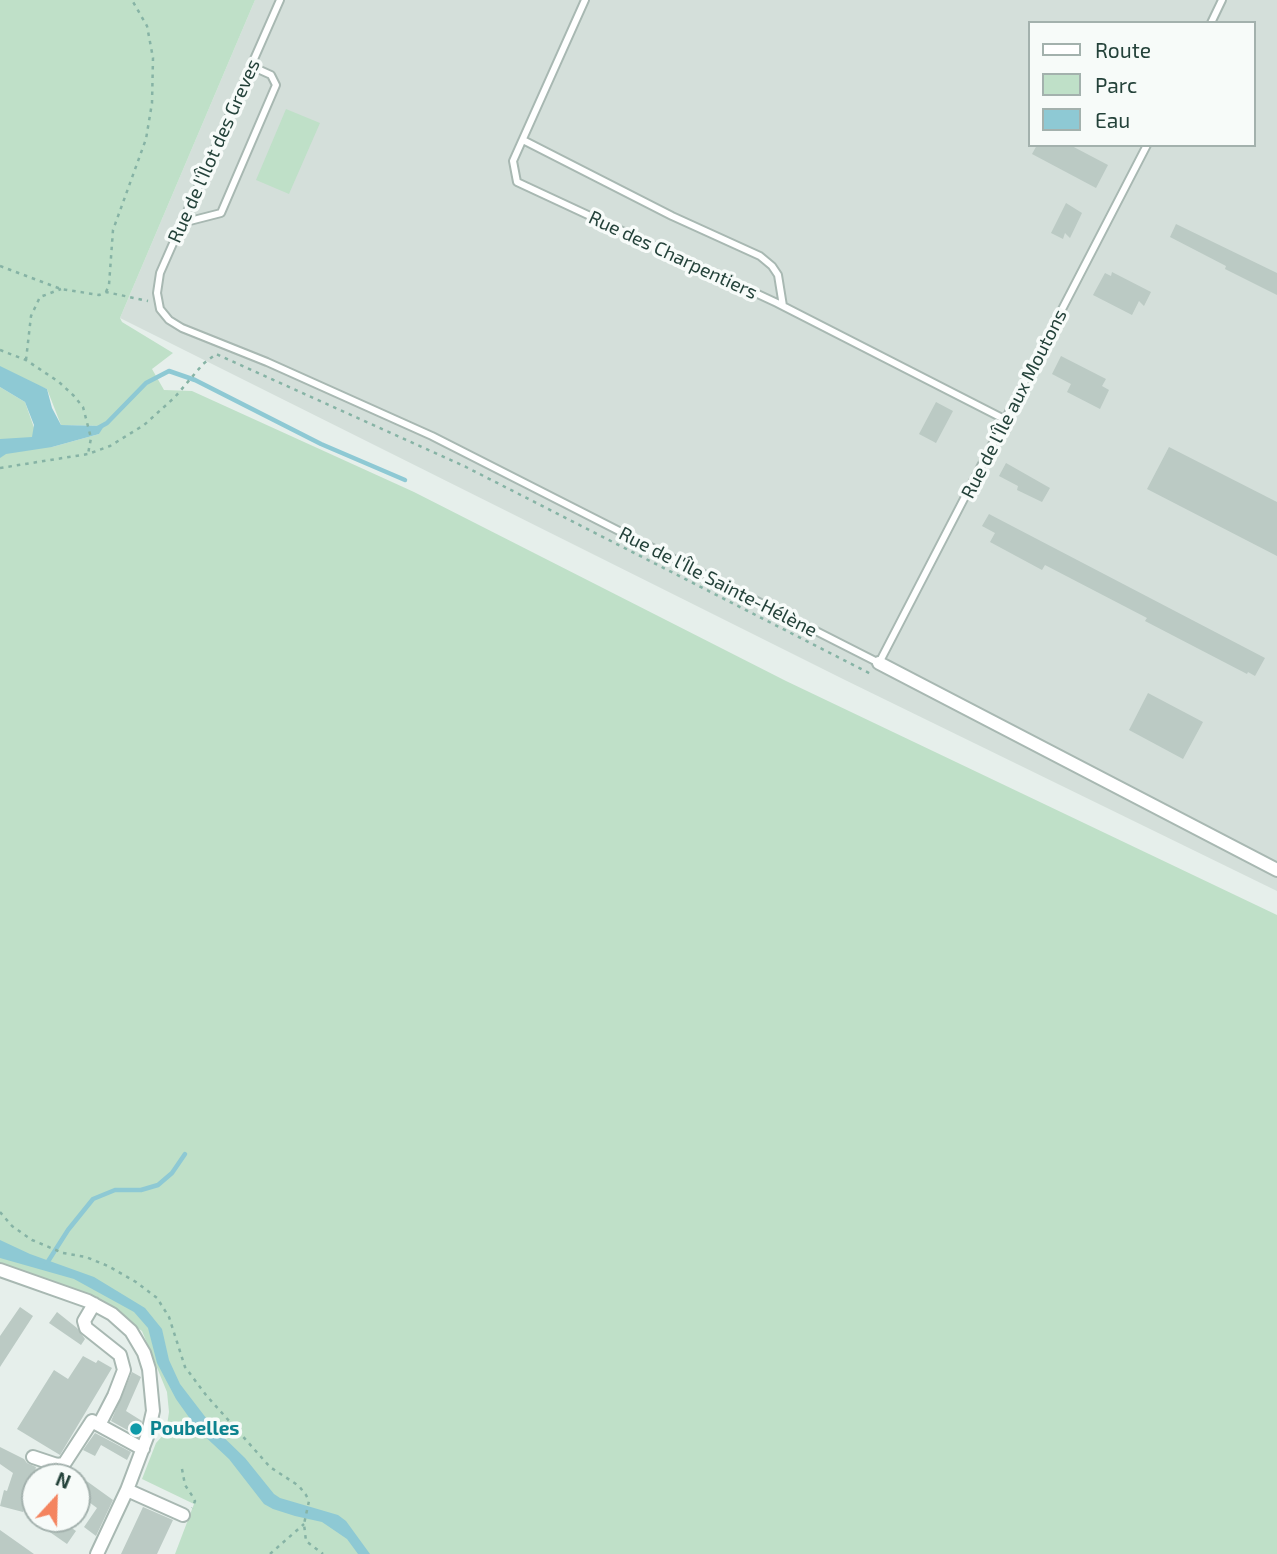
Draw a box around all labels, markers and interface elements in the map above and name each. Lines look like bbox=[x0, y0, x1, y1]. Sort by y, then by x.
legend bbox=[1028, 21, 1256, 147]
text: Route bbox=[1095, 37, 1151, 62]
street label: Rue de l'Îlot des Greves bbox=[163, 56, 265, 246]
text: Parc bbox=[1095, 72, 1137, 97]
text: Eau bbox=[1095, 107, 1130, 132]
street label: Rue des Charpentiers bbox=[585, 206, 761, 304]
street label: Rue de l'Île aux Moutons bbox=[956, 306, 1072, 502]
street label: Rue de l'Île Sainte-Hélène bbox=[615, 522, 821, 642]
place label: Poubelles bbox=[150, 1418, 239, 1440]
marker: Poubelles bbox=[128, 1421, 144, 1437]
north arrow bbox=[21, 1463, 91, 1533]
text: N bbox=[53, 1467, 74, 1493]

